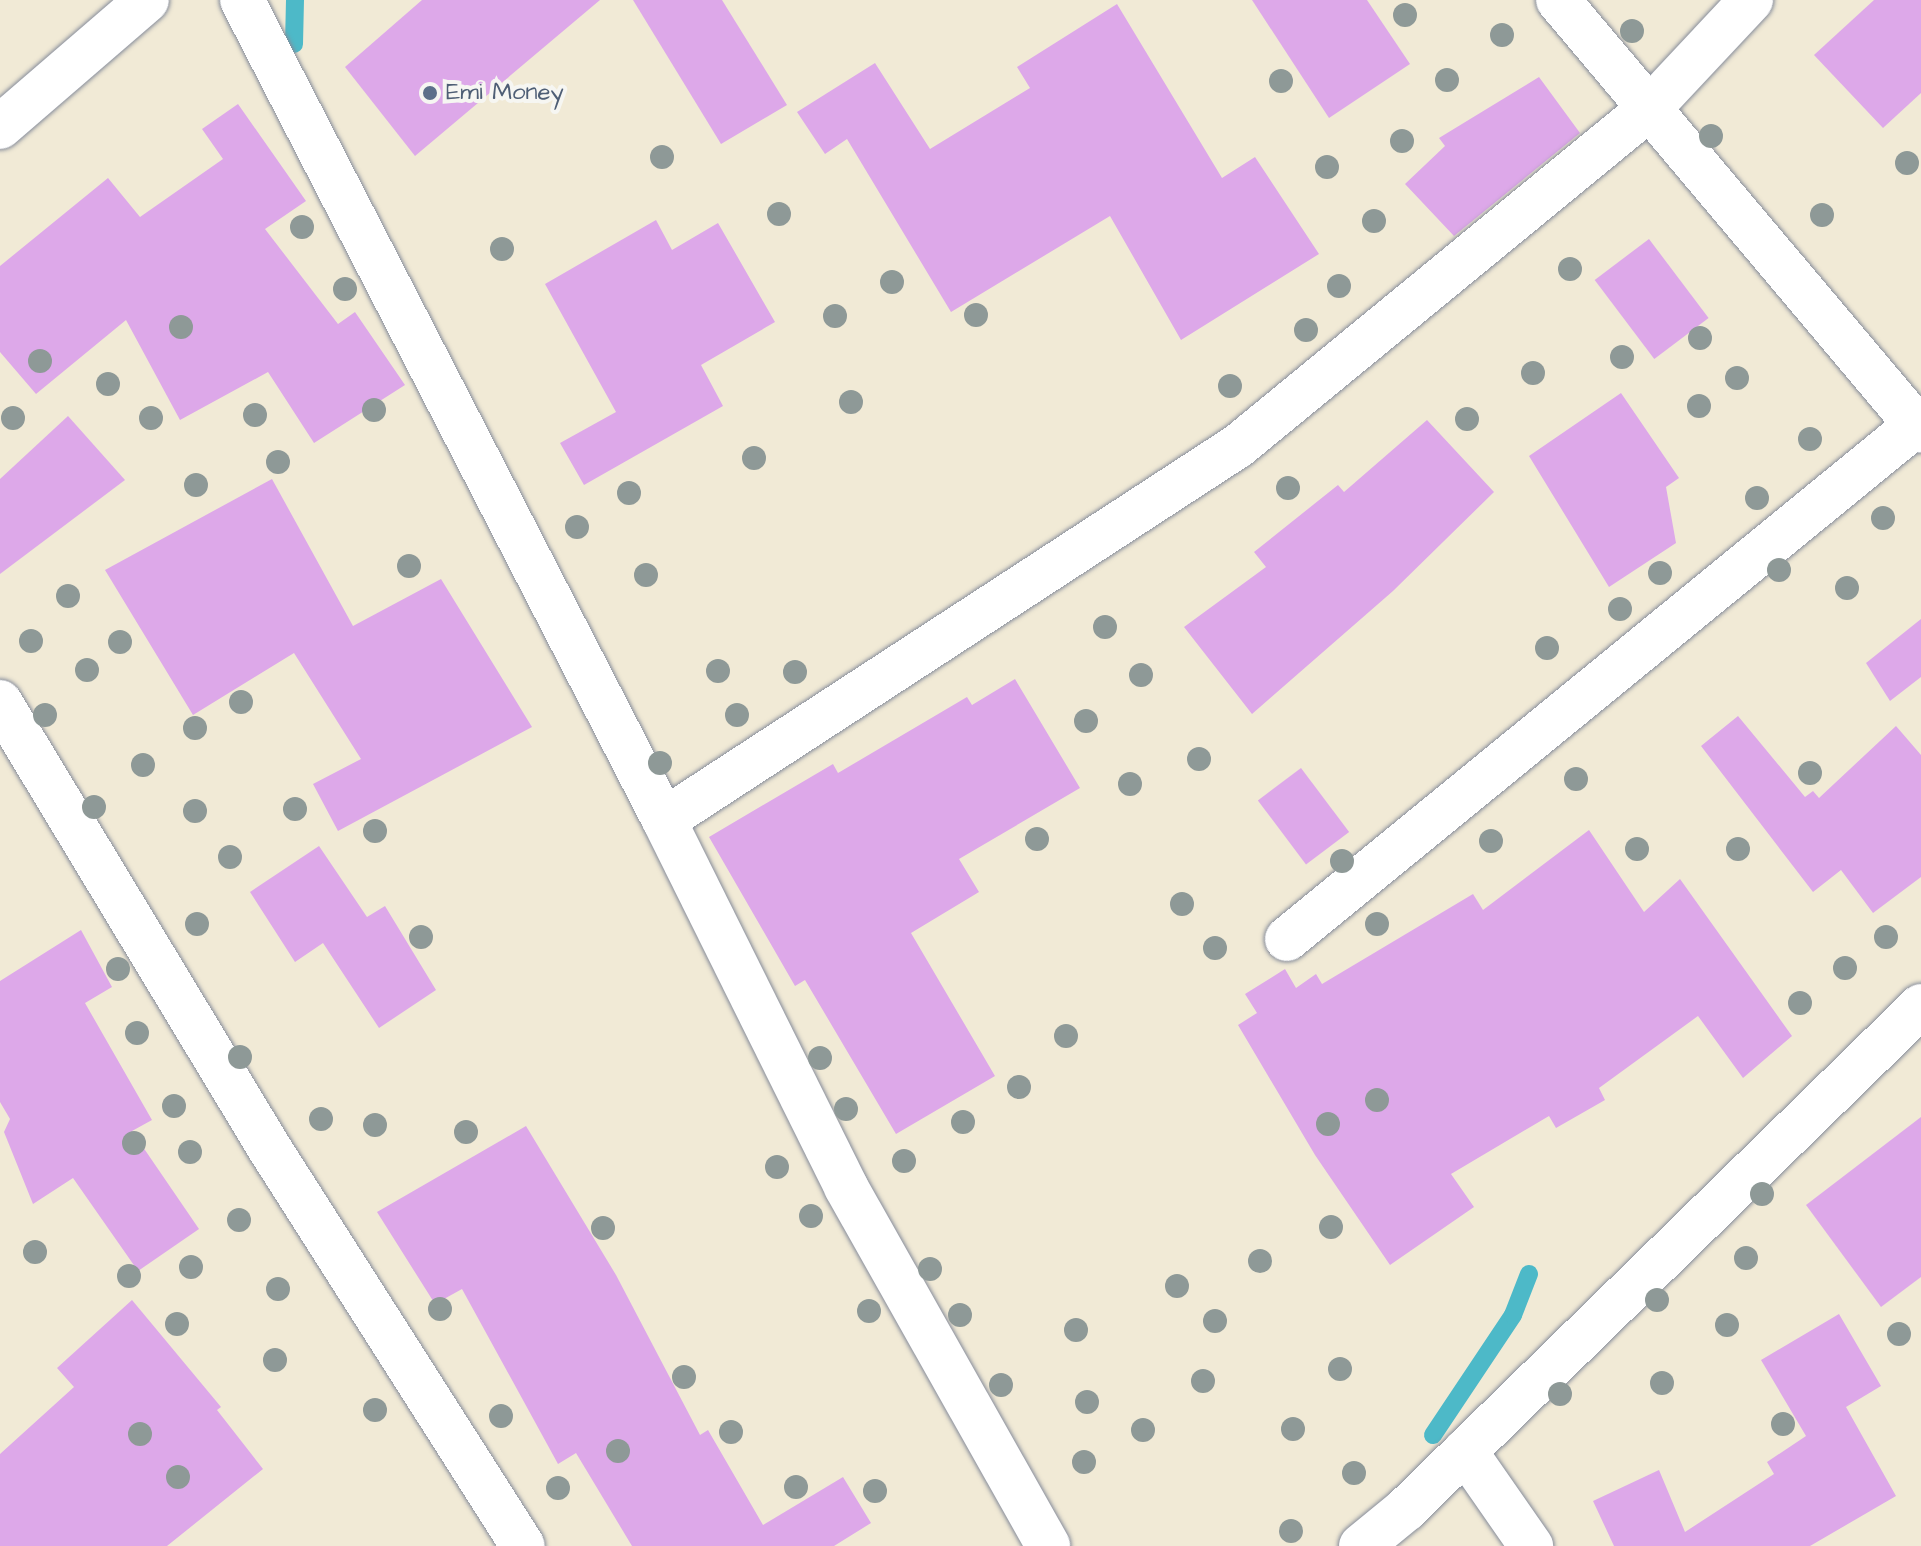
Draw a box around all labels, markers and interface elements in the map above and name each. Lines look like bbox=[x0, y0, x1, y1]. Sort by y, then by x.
place label: Emi Money bbox=[446, 79, 564, 107]
marker: Emi Money bbox=[421, 84, 439, 102]

